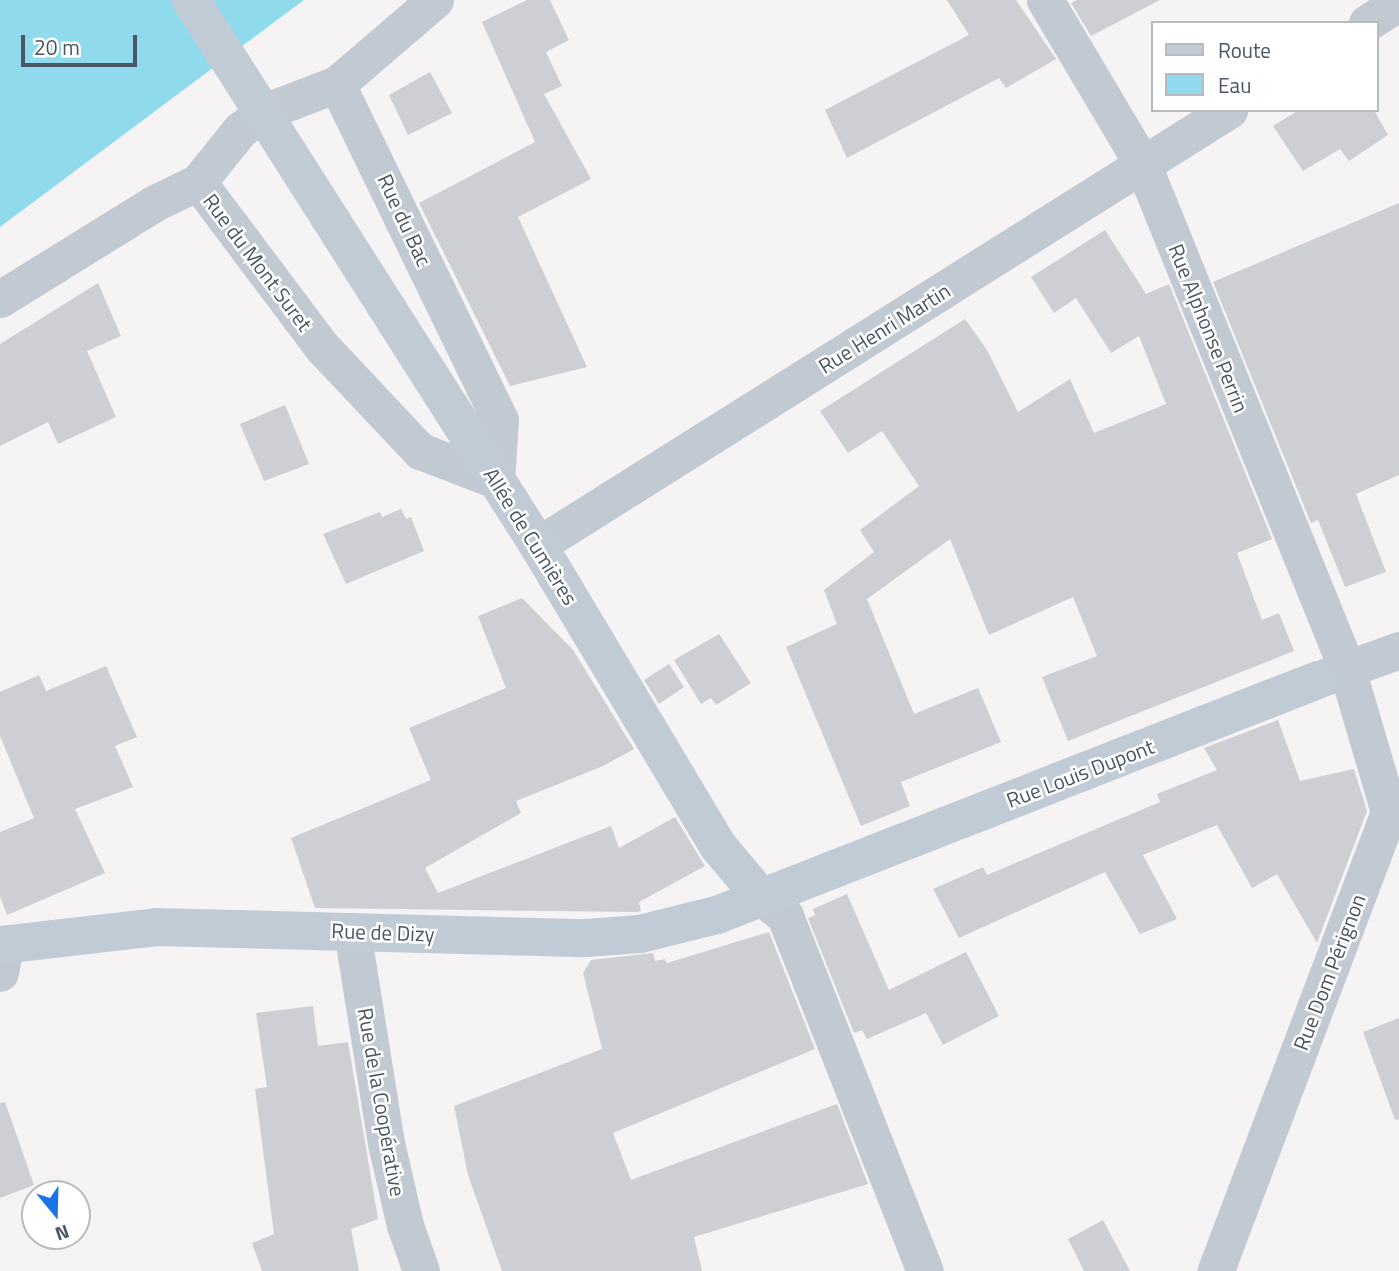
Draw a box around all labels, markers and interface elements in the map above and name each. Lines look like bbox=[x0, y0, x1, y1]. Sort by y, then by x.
scale bar bbox=[24, 21, 140, 65]
legend bbox=[1150, 21, 1378, 112]
text: 20 m bbox=[34, 31, 80, 63]
text: Route bbox=[1218, 34, 1271, 66]
text: Eau bbox=[1218, 69, 1251, 101]
street label: Rue du Bac bbox=[373, 170, 437, 270]
street label: Rue du Mont Suret bbox=[198, 188, 318, 336]
street label: Rue Alphonse Perrin bbox=[1164, 240, 1254, 416]
street label: Rue Henri Martin bbox=[814, 277, 954, 379]
street label: Allée de Cumières bbox=[479, 463, 583, 609]
street label: Rue Louis Dupont bbox=[1003, 733, 1157, 813]
street label: Rue Dom Pérignon bbox=[1288, 890, 1370, 1054]
street label: Rue de Dizy bbox=[331, 918, 435, 946]
street label: Rue de la Coopérative bbox=[353, 1006, 411, 1198]
north arrow bbox=[21, 1180, 91, 1250]
text: N bbox=[51, 1218, 73, 1249]

